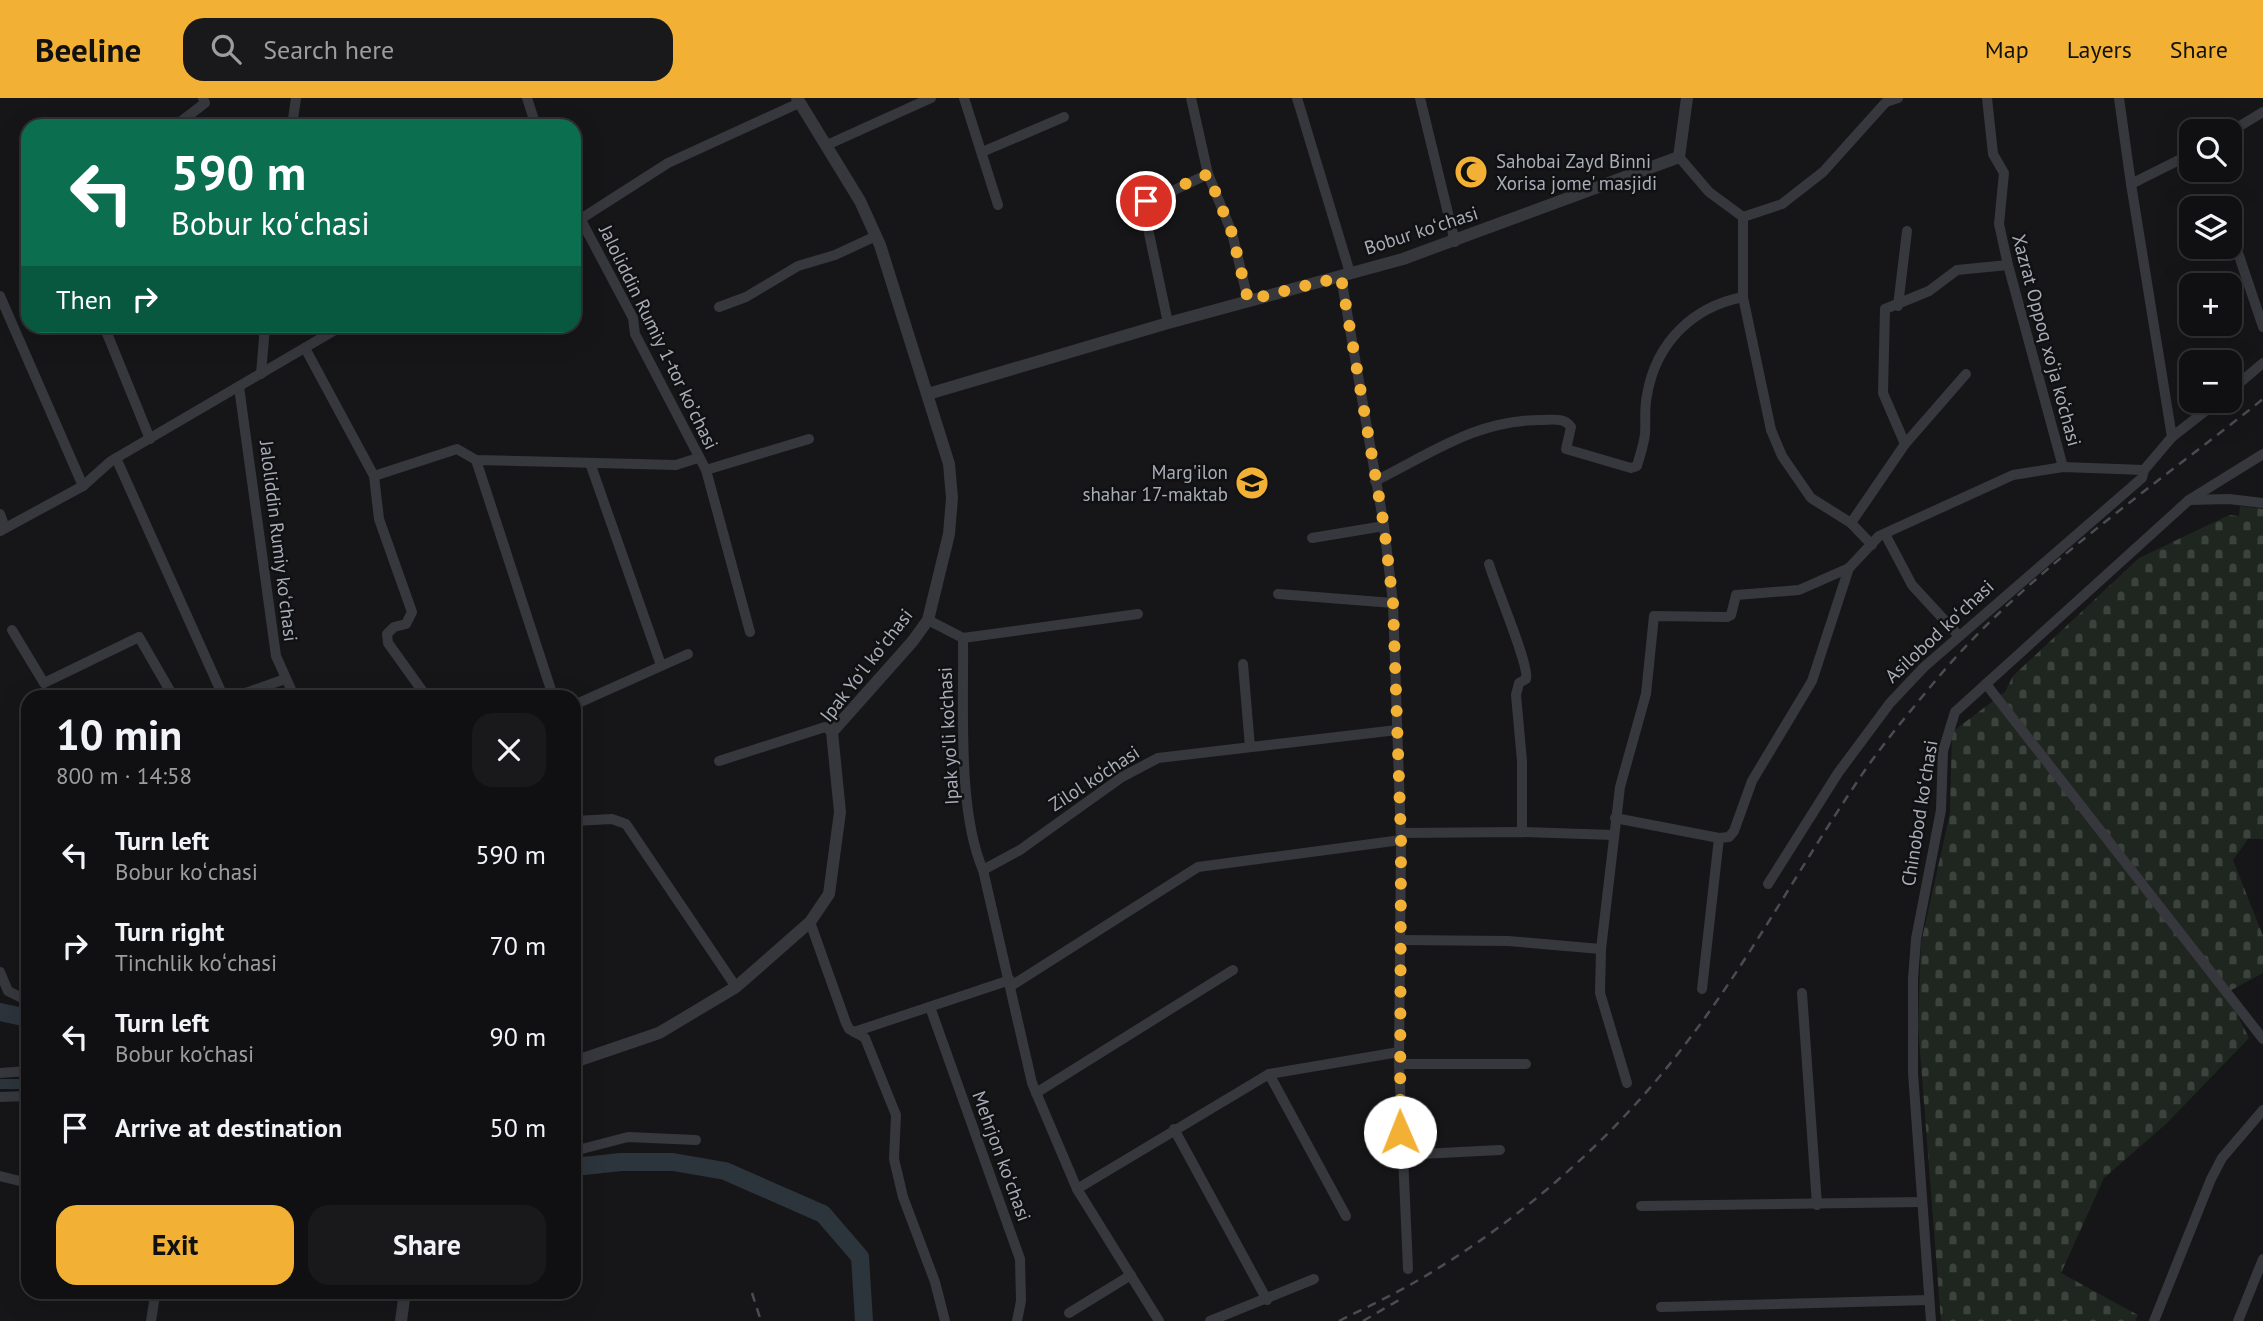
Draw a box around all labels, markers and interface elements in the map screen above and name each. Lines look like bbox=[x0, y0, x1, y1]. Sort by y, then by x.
search box bbox=[183, 18, 673, 81]
text: Beeline bbox=[35, 28, 141, 71]
icon: search bbox=[207, 30, 245, 68]
text: Search here bbox=[263, 33, 394, 66]
text: Map bbox=[1985, 34, 2029, 65]
text: Layers bbox=[2067, 34, 2132, 65]
text: Share bbox=[2170, 34, 2228, 65]
map controls bbox=[2179, 119, 2242, 413]
button: search bbox=[2179, 119, 2242, 182]
text: 590 m bbox=[171, 140, 306, 204]
icon: left bbox=[56, 147, 147, 238]
place label: Sahobai Zayd Binni Xorisa jome' masjidi bbox=[1496, 149, 1657, 195]
mosque icon: Sahobai Zayd Binni Xorisa jome' masjidi bbox=[1452, 153, 1490, 191]
pin bbox=[1116, 171, 1176, 231]
icon: arrive bbox=[1127, 182, 1165, 220]
button: layers bbox=[2179, 196, 2242, 259]
street label: Bobur koʻchasi bbox=[1361, 200, 1481, 260]
text: Bobur koʻchasi bbox=[171, 202, 370, 244]
street label: Jaloliddin Rumiy 1-tor koʼchasi bbox=[594, 220, 724, 453]
street label: Xazrat Oppoq xo‘ja ko‘chasi bbox=[2007, 231, 2087, 449]
button: + bbox=[2179, 273, 2242, 336]
icon: right bbox=[126, 280, 164, 318]
text: Then bbox=[56, 283, 112, 316]
button: − bbox=[2179, 350, 2242, 413]
street label: Jaloliddin Rumiy koʻchasi bbox=[255, 438, 303, 643]
place label: Marg'ilon shahar 17-maktab bbox=[1082, 460, 1228, 506]
school or university icon: Marg'ilon shahar 17-maktab bbox=[1233, 464, 1271, 502]
street label: Asilobod koʻchasi bbox=[1879, 574, 1999, 688]
street label: Ipak Yoʻl koʻchasi bbox=[814, 604, 918, 726]
street label: Ipak yo'li ko'chasi bbox=[932, 666, 964, 806]
text: 10 min bbox=[56, 707, 182, 762]
button: close bbox=[472, 713, 546, 787]
street label: Chinobod koʻchasi bbox=[1896, 738, 1942, 888]
street label: Zilol ko‘chasi bbox=[1044, 740, 1144, 816]
text: 800 m · 14:58 bbox=[56, 761, 192, 790]
text: Turn left bbox=[115, 824, 209, 857]
icon: left bbox=[56, 836, 94, 874]
text: 590 m bbox=[475, 838, 546, 871]
text: Bobur koʻchasi bbox=[115, 857, 258, 886]
text: Turn right bbox=[115, 915, 224, 948]
icon: right bbox=[56, 927, 94, 965]
text: 70 m bbox=[490, 929, 546, 962]
text: Tinchlik koʻchasi bbox=[115, 948, 277, 977]
text: Turn left bbox=[115, 1006, 209, 1039]
icon: left bbox=[56, 1018, 94, 1056]
text: 90 m bbox=[490, 1020, 546, 1053]
text: Bobur ko'chasi bbox=[115, 1039, 254, 1068]
street label: Mehrjon koʻchasi bbox=[967, 1088, 1037, 1224]
position arrow bbox=[1363, 1095, 1437, 1169]
icon: arrive bbox=[56, 1109, 94, 1147]
text: Arrive at destination bbox=[115, 1111, 342, 1144]
text: 50 m bbox=[490, 1111, 546, 1144]
button: Exit bbox=[56, 1205, 294, 1285]
button: Share bbox=[308, 1205, 546, 1285]

